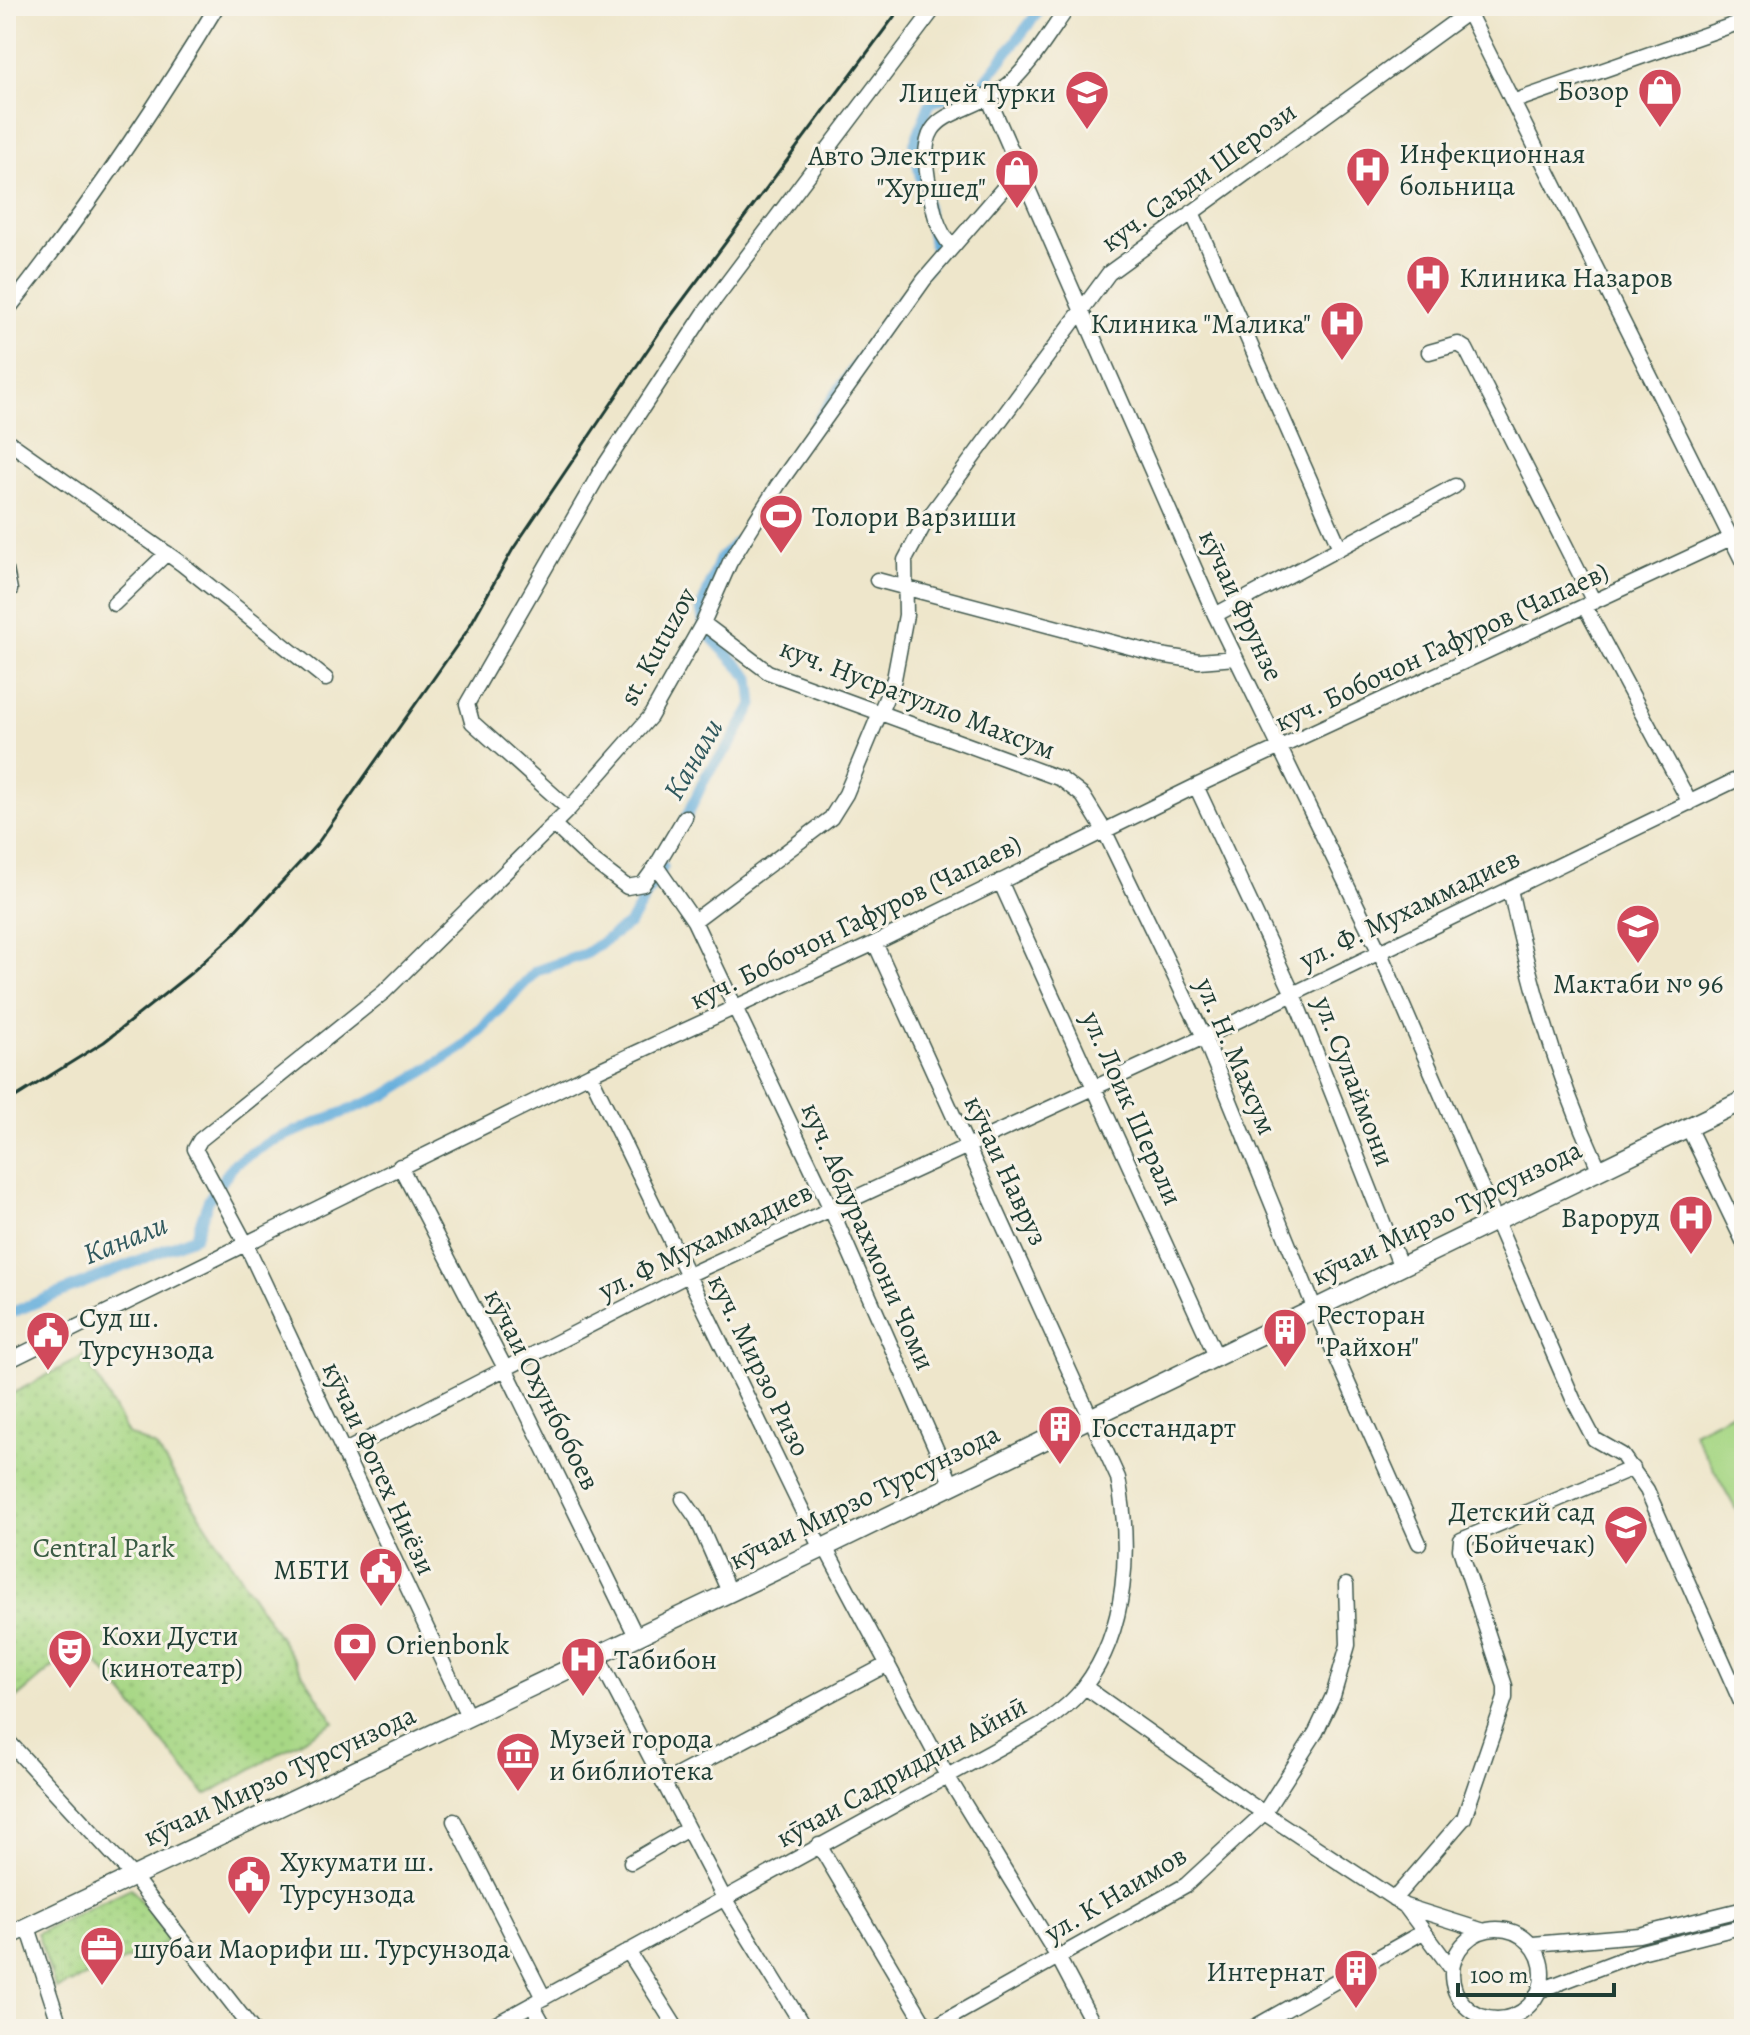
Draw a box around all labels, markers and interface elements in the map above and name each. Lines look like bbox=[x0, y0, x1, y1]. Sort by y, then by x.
shop icon: Бозор bbox=[1636, 66, 1684, 129]
school or university icon: Лицей Турки bbox=[1063, 68, 1111, 131]
place label: Бозор bbox=[1557, 72, 1629, 110]
place label: Лицей Турки bbox=[899, 74, 1056, 112]
street label: куч. Саъди Шерози bbox=[1093, 93, 1304, 261]
place label: Инфекционная больница bbox=[1399, 135, 1586, 205]
place label: Авто Электрик "Хуршед" bbox=[807, 137, 986, 207]
hospital icon: Инфекционная больница bbox=[1344, 145, 1392, 208]
shop icon: Авто Электрик "Хуршед" bbox=[993, 147, 1041, 210]
hospital icon: Клиника Назаров bbox=[1404, 253, 1452, 316]
place label: Клиника Назаров bbox=[1459, 259, 1673, 297]
hospital icon: Клиника "Малика" bbox=[1318, 299, 1366, 362]
place label: Клиника "Малика" bbox=[1090, 305, 1311, 343]
sports icon: Толори Варзиши bbox=[757, 492, 805, 555]
place label: Толори Варзиши bbox=[812, 498, 1017, 536]
street label: кӯчаи Фрунзе bbox=[1189, 523, 1293, 687]
street label: куч. Бобочон Гафуров (Чапаев) bbox=[1268, 553, 1615, 741]
street label: st. Kutuzov bbox=[610, 580, 706, 712]
street label: куч. Нусратулло Махсум bbox=[774, 629, 1061, 769]
water label: Канали bbox=[654, 711, 732, 807]
street label: куч. Бобочон Гафуров (Чапаев) bbox=[683, 825, 1028, 1019]
street label: ул. Ф. Мухаммадиев bbox=[1292, 839, 1526, 979]
school or university icon: Мактаби № 96 bbox=[1614, 902, 1662, 965]
place label: Мактаби № 96 bbox=[1553, 965, 1723, 1003]
street label: ул. Н. Махсум bbox=[1186, 971, 1286, 1141]
street label: ул. Сулаймони bbox=[1304, 990, 1404, 1172]
street label: ул. Лоик Шерали bbox=[1072, 1005, 1192, 1211]
street label: кӯчаи Навруз bbox=[955, 1089, 1057, 1252]
street label: куч. Абдурахмони Чоми bbox=[792, 1096, 944, 1376]
street label: кӯчаи Мирзо Турсунзода bbox=[1305, 1131, 1588, 1295]
street label: ул. Ф Мухаммадиев bbox=[591, 1173, 819, 1310]
hospital icon: Вароруд bbox=[1667, 1193, 1715, 1256]
place label: Вароруд bbox=[1561, 1199, 1660, 1237]
water label: Канали bbox=[77, 1204, 173, 1274]
street label: куч. Мирзо Ризо bbox=[699, 1268, 820, 1463]
street label: кӯчаи Охунбобоев bbox=[475, 1282, 609, 1497]
place label: Ресторан "Райхон" bbox=[1316, 1296, 1426, 1366]
place label: Суд ш. Турсунзода bbox=[79, 1299, 214, 1369]
building icon: Ресторан "Райхон" bbox=[1261, 1306, 1309, 1369]
public building icon: Суд ш. Турсунзода bbox=[24, 1309, 72, 1372]
street label: кӯчаи Фотех Ниёзи bbox=[313, 1355, 445, 1581]
building icon: Госстандарт bbox=[1036, 1403, 1084, 1466]
place label: Госстандарт bbox=[1091, 1409, 1236, 1447]
street label: кӯчаи Мирзо Турсунзода bbox=[723, 1415, 1006, 1579]
place label: Детский сад (Бойчечак) bbox=[1448, 1493, 1595, 1563]
school or university icon: Детский сад (Бойчечак) bbox=[1602, 1503, 1650, 1566]
park label: Central Park bbox=[33, 1529, 175, 1567]
public building icon: МБТИ bbox=[357, 1545, 405, 1608]
place label: МБТИ bbox=[273, 1551, 350, 1589]
place label: Кохи Дусти (кинотеатр) bbox=[101, 1617, 243, 1687]
bank icon: Orienbonk bbox=[331, 1620, 379, 1683]
place label: Orienbonk bbox=[386, 1626, 509, 1664]
theatre icon: Кохи Дусти (кинотеатр) bbox=[46, 1627, 94, 1690]
hospital icon: Табибон bbox=[559, 1635, 607, 1698]
place label: Табибон bbox=[614, 1641, 717, 1679]
street label: кӯчаи Садриддин Айнӣ bbox=[769, 1687, 1034, 1857]
street label: кӯчаи Мирзо Турсунзода bbox=[137, 1696, 422, 1856]
place label: Музей города и библиотека bbox=[549, 1720, 713, 1790]
museum icon: Музей города и библиотека bbox=[494, 1730, 542, 1793]
street label: ул. К Наимов bbox=[1036, 1836, 1194, 1952]
place label: Хукумати ш. Турсунзода bbox=[280, 1843, 435, 1913]
public building icon: Хукумати ш. Турсунзода bbox=[225, 1853, 273, 1916]
office icon: шубаи Маорифи ш. Турсунзода bbox=[78, 1924, 126, 1987]
place label: шубаи Маорифи ш. Турсунзода bbox=[133, 1930, 511, 1968]
building icon: Интернат bbox=[1332, 1947, 1380, 2010]
scale bar bbox=[1458, 1947, 1614, 1997]
place label: Интернат bbox=[1206, 1953, 1325, 1991]
text: 100 m bbox=[1470, 1959, 1529, 1991]

